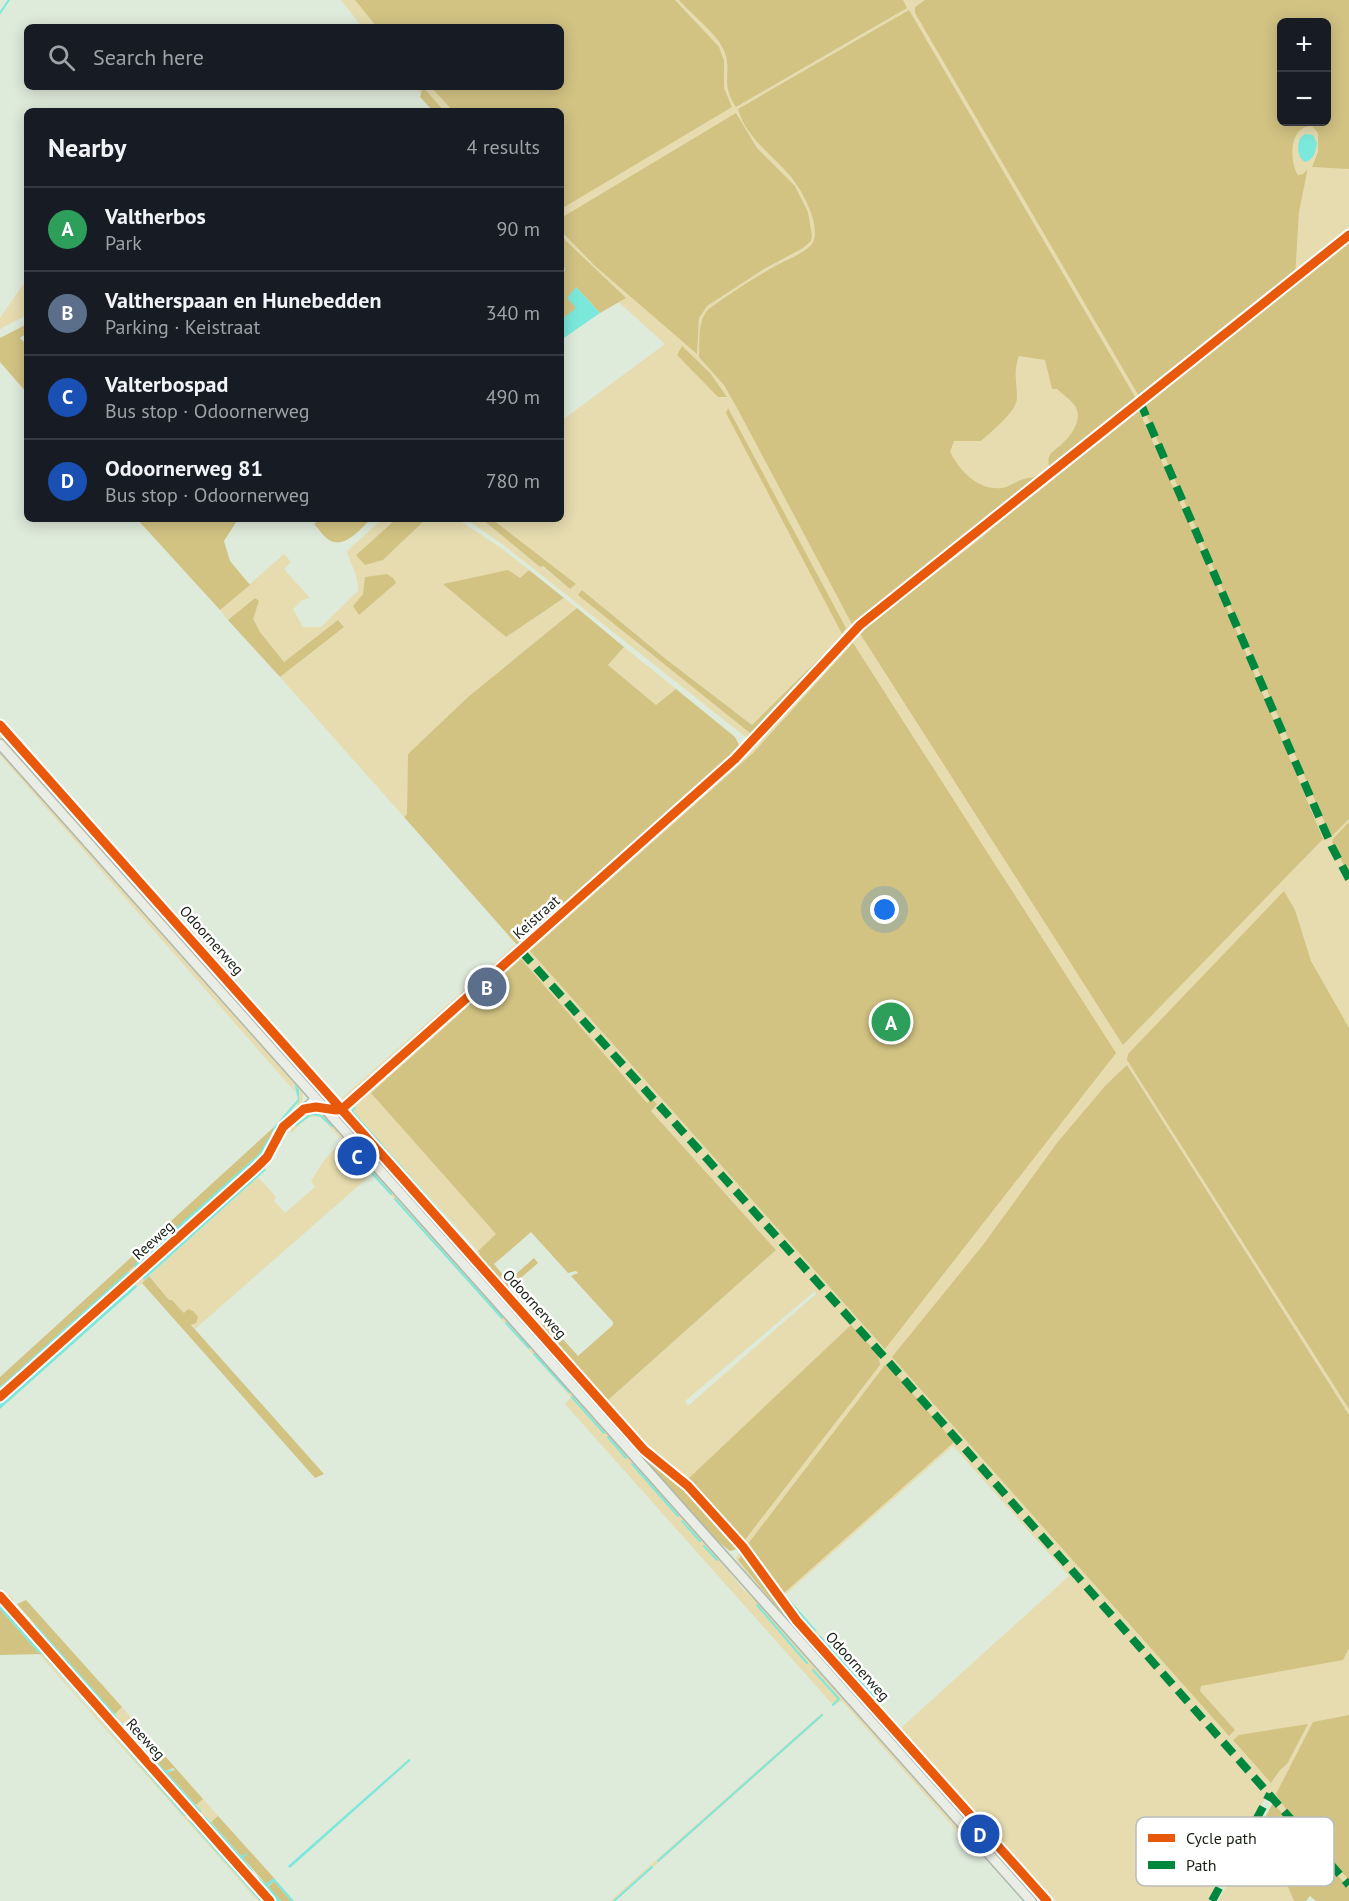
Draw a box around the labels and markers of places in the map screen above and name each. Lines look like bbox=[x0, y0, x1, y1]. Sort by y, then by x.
pin: B bbox=[468, 964, 506, 1010]
pin: A bbox=[872, 1000, 910, 1044]
pin: C bbox=[338, 1134, 376, 1178]
pin: D bbox=[960, 1812, 1000, 1856]

